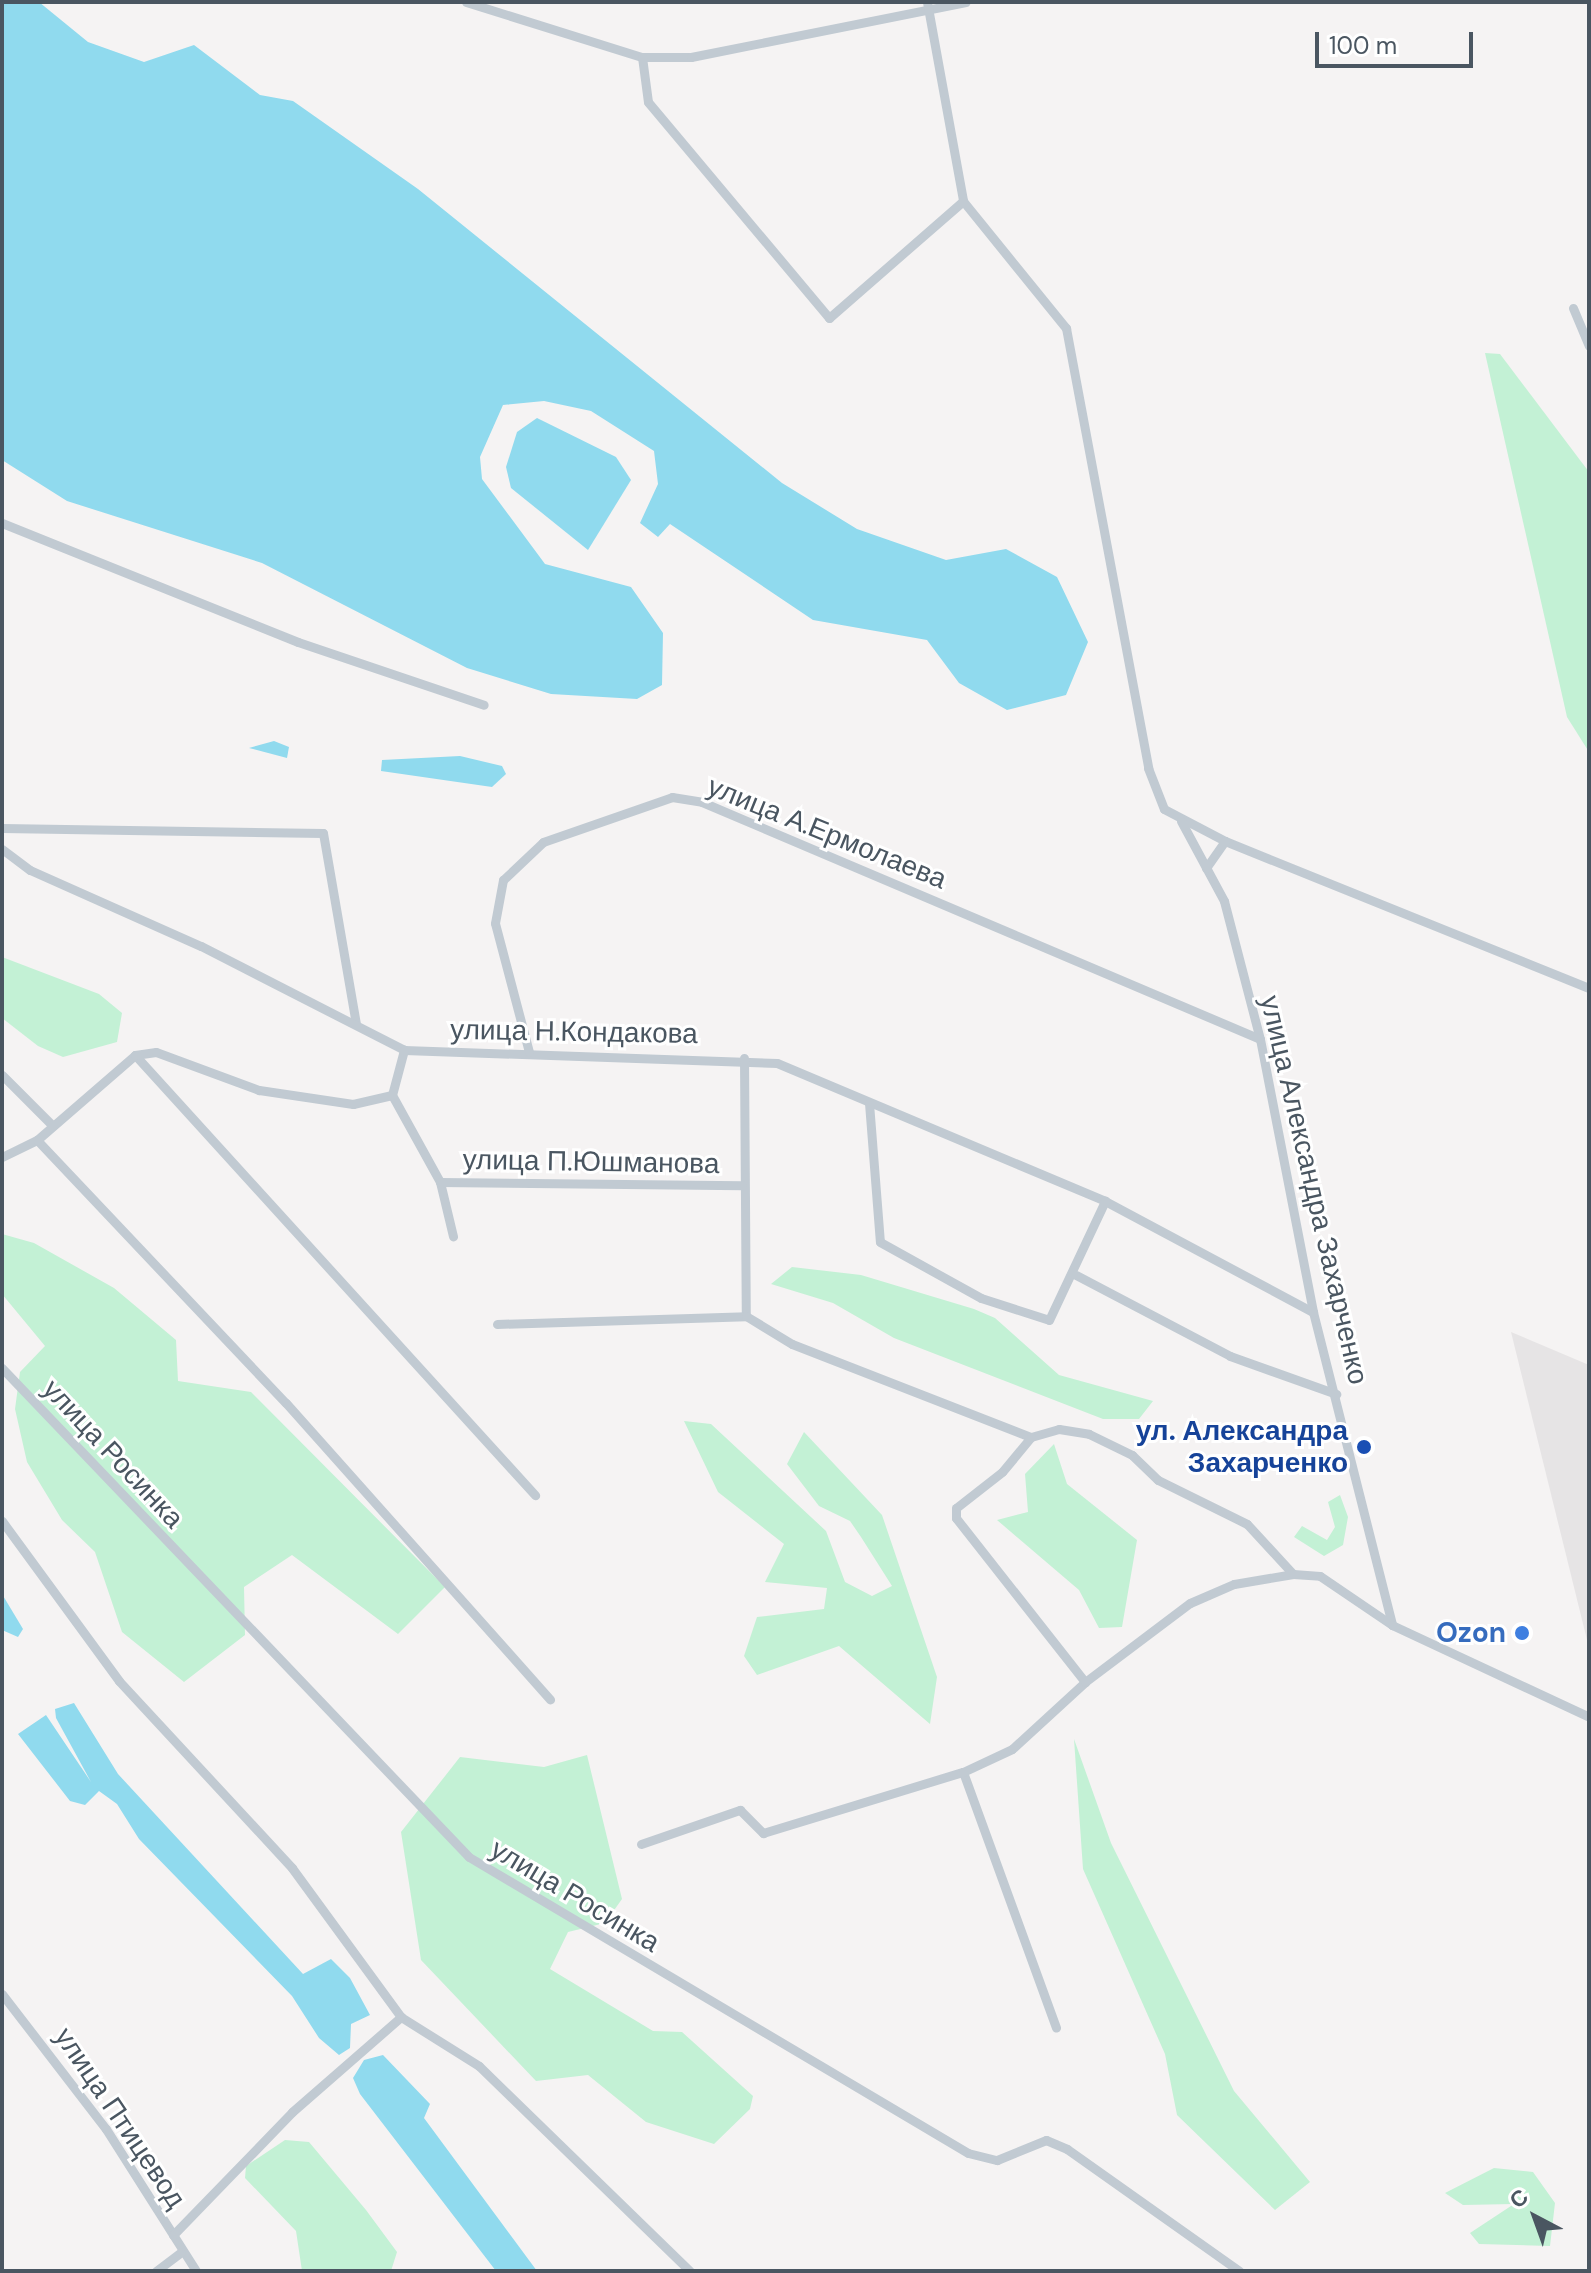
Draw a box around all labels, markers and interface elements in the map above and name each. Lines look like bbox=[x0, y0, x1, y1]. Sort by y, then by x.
scale bar bbox=[1319, 16, 1477, 66]
text: 100 m bbox=[1329, 30, 1397, 61]
street label: улица А.Ермолаева bbox=[703, 770, 951, 896]
street label: улица Александра Захарченко bbox=[1253, 992, 1375, 1388]
street label: улица Н.Кондакова bbox=[450, 1013, 698, 1051]
street label: улица П.Юшманова bbox=[462, 1143, 720, 1181]
street label: улица Росинка bbox=[36, 1373, 190, 1535]
place label: ул. Александра Захарченко bbox=[1136, 1414, 1348, 1480]
marker: ул. Александра Захарченко bbox=[1355, 1438, 1373, 1456]
place label: Ozon bbox=[1436, 1616, 1506, 1650]
marker: Ozon bbox=[1513, 1624, 1531, 1642]
street label: улица Росинка bbox=[484, 1832, 666, 1960]
street label: улица Птицевод bbox=[47, 2021, 193, 2215]
north arrow bbox=[1495, 2177, 1575, 2257]
text: С bbox=[1503, 2182, 1534, 2215]

